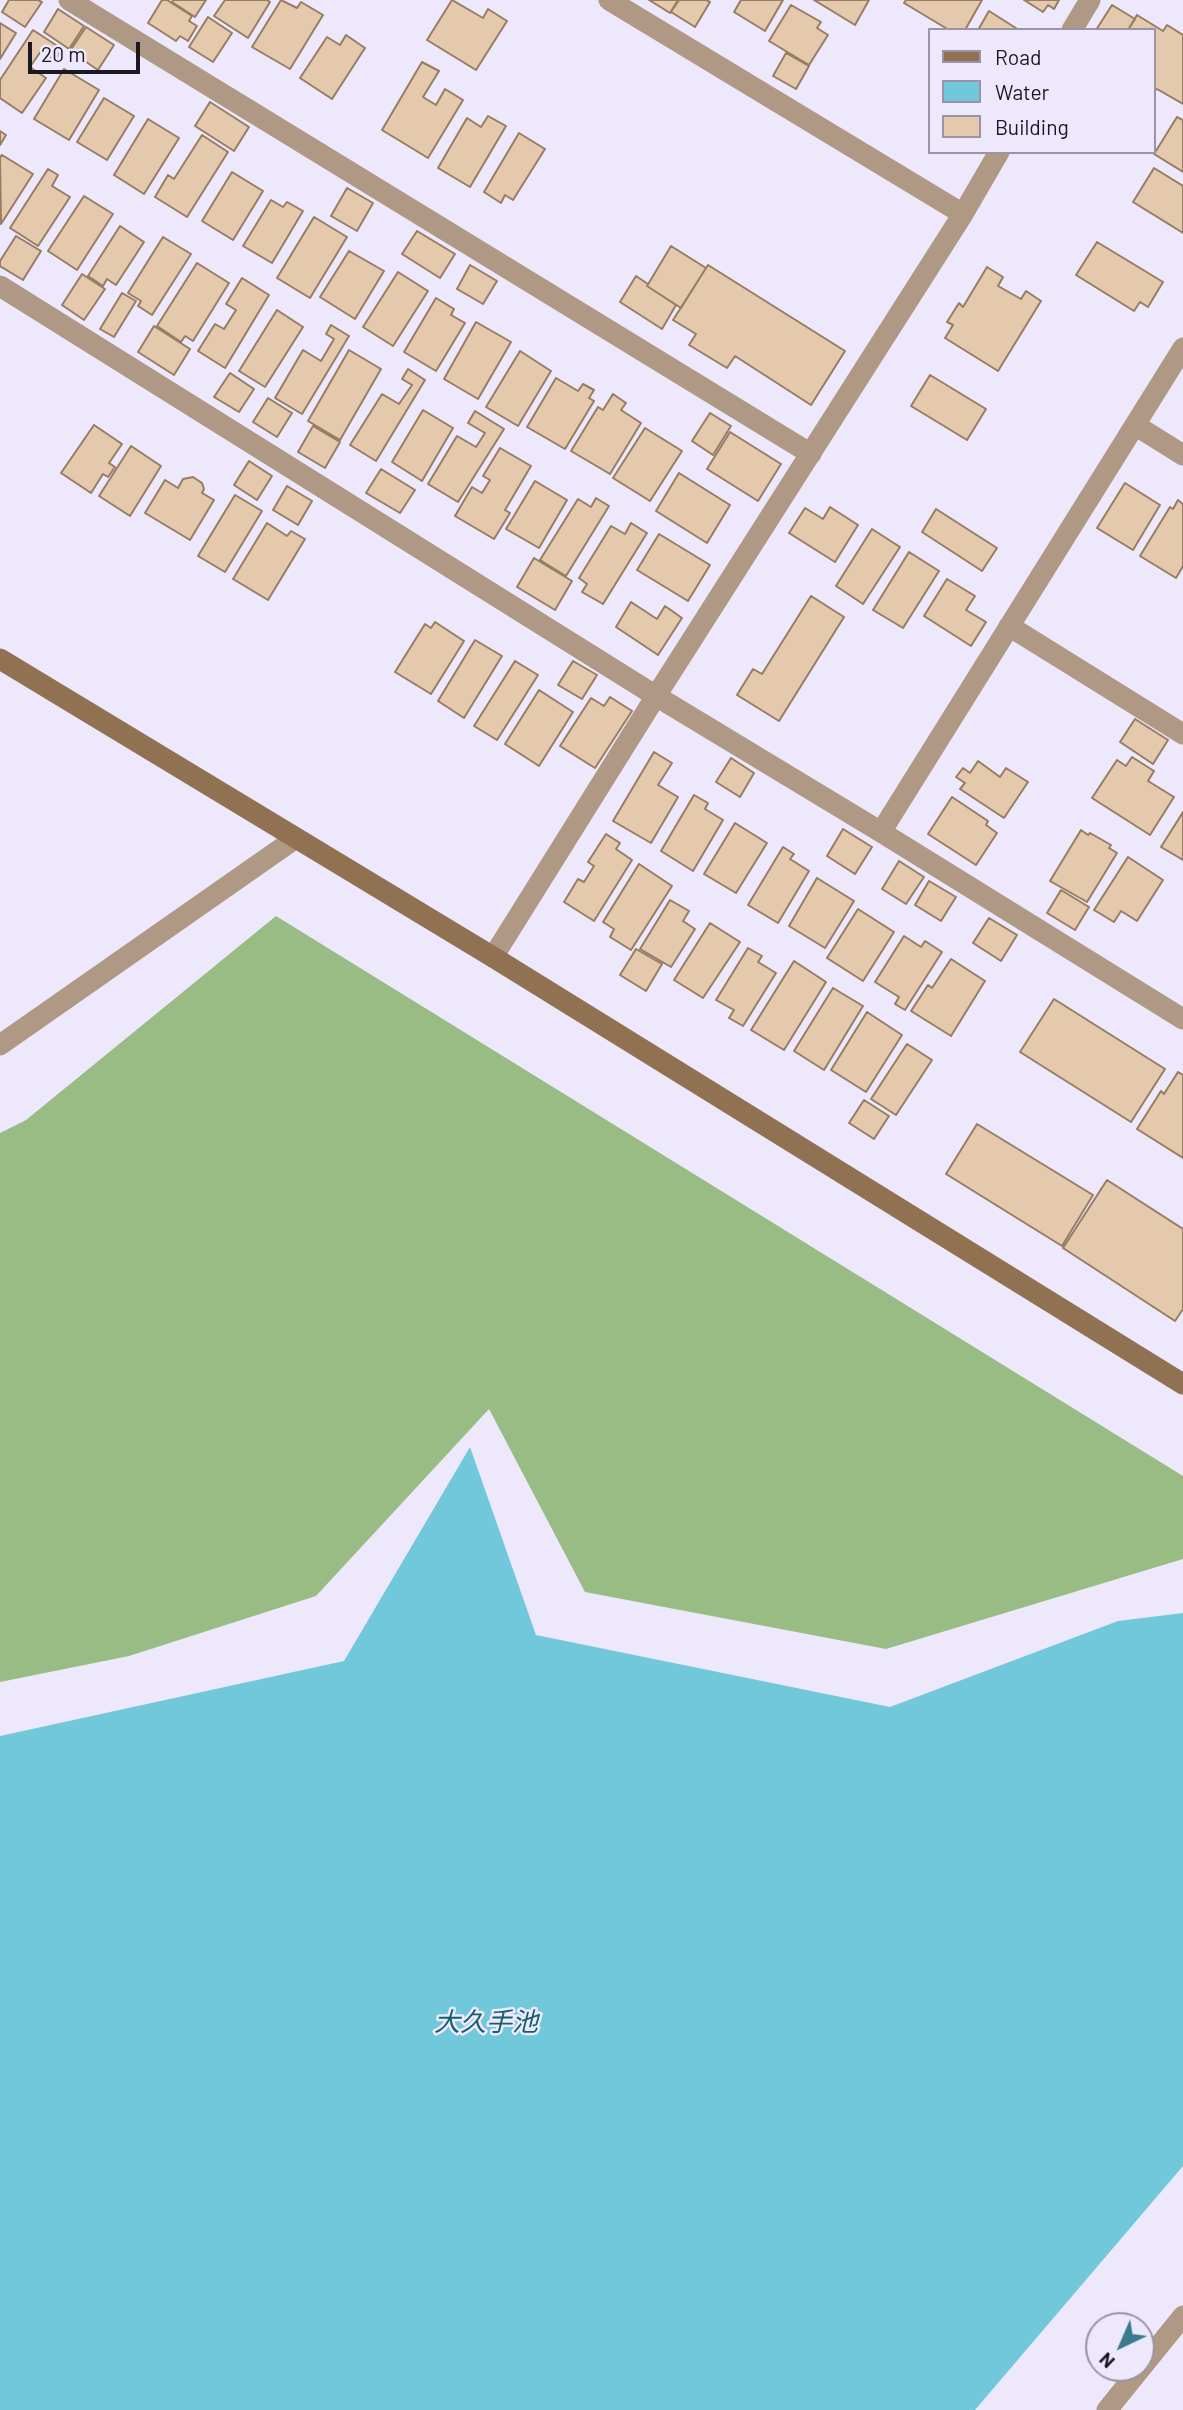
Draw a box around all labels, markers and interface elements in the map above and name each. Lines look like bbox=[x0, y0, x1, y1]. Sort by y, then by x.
scale bar bbox=[32, 28, 144, 72]
legend bbox=[928, 28, 1155, 154]
text: 20 m bbox=[41, 41, 86, 66]
text: Road bbox=[995, 44, 1041, 69]
text: Water bbox=[995, 79, 1049, 104]
text: Building bbox=[995, 114, 1069, 139]
water label: 大久手池 bbox=[434, 2006, 538, 2038]
north arrow bbox=[1085, 2312, 1155, 2382]
text: N bbox=[1094, 2348, 1119, 2374]

